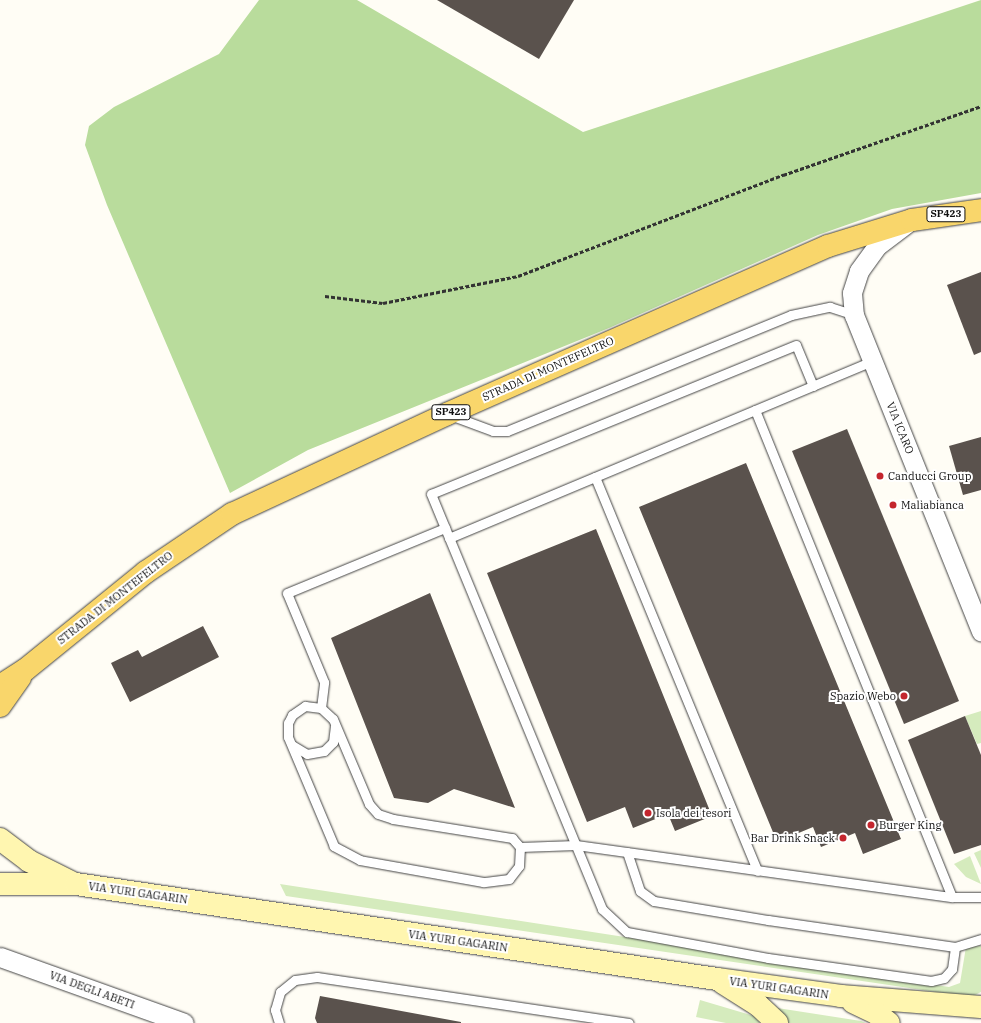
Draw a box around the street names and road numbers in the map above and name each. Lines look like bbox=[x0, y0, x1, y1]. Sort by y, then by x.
road number: SP423 bbox=[926, 206, 966, 222]
street label: STRADA DI MONTEFELTRO bbox=[480, 334, 616, 404]
street label: VIA ICARO bbox=[884, 400, 916, 456]
road number: SP423 bbox=[431, 404, 471, 420]
street label: STRADA DI MONTEFELTRO bbox=[55, 549, 175, 647]
street label: VIA YURI GAGARIN bbox=[87, 879, 189, 907]
street label: VIA YURI GAGARIN bbox=[407, 927, 509, 955]
street label: VIA DEGLI ABETI bbox=[48, 968, 136, 1012]
street label: VIA YURI GAGARIN bbox=[728, 974, 830, 1002]

